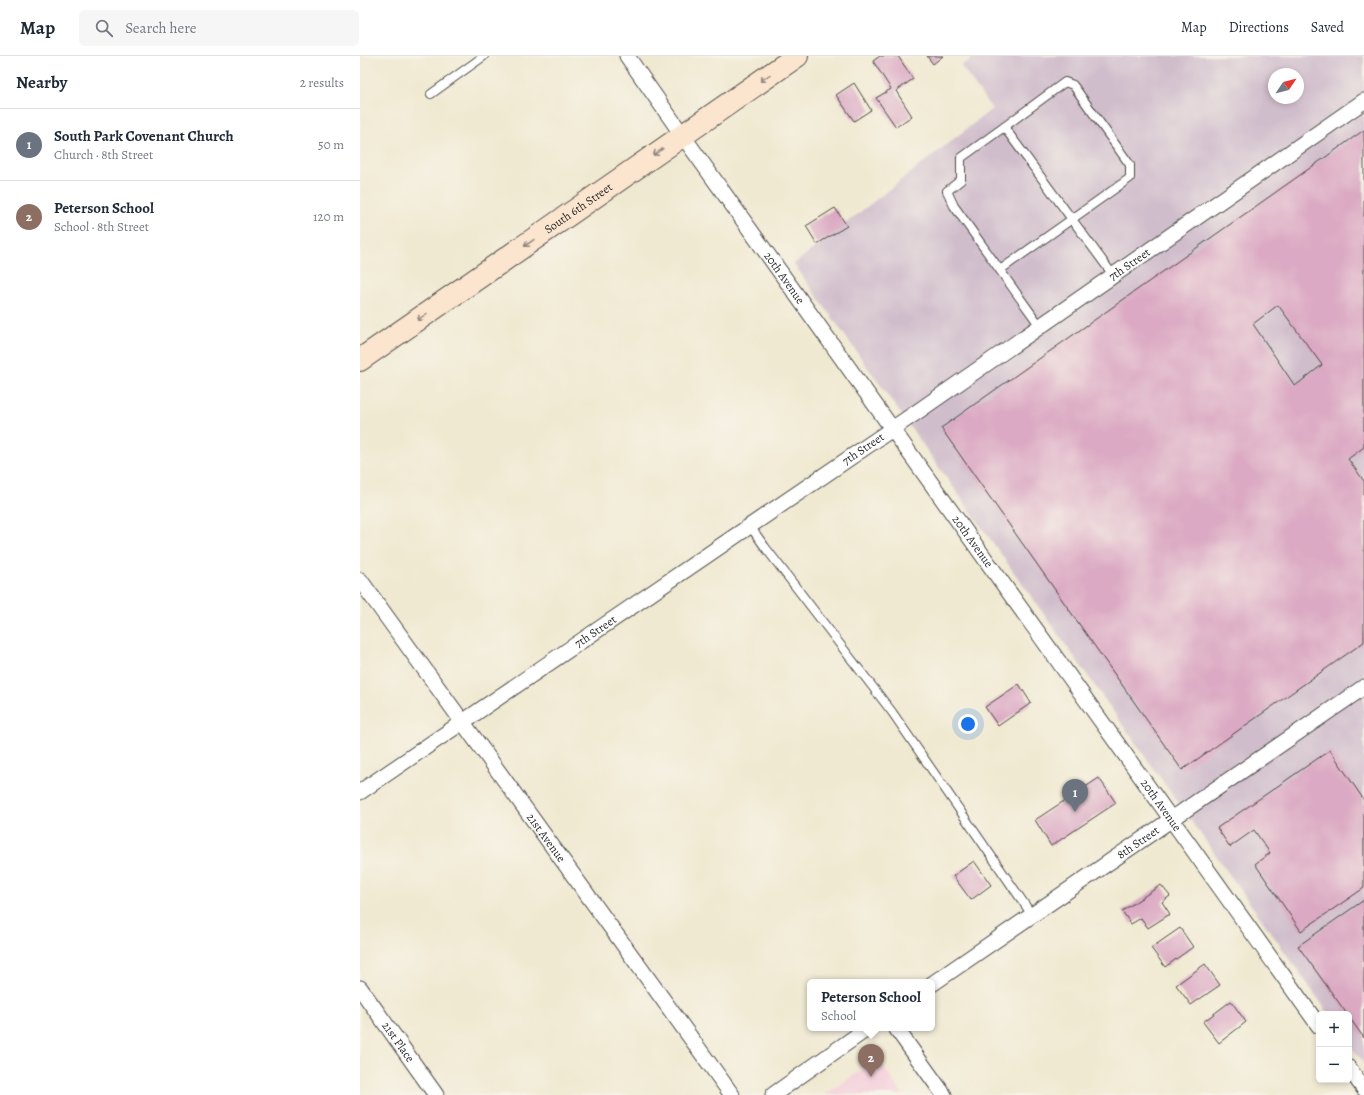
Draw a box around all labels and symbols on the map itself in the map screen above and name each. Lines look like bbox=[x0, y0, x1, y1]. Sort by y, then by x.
north arrow bbox=[1268, 68, 1304, 104]
one-way arrow bbox=[760, 74, 771, 82]
one-way arrow bbox=[653, 148, 664, 156]
street label: South 6th Street bbox=[541, 179, 616, 237]
one-way arrow bbox=[523, 239, 534, 247]
street label: 7th Street bbox=[1105, 244, 1153, 284]
street label: 20th Avenue bbox=[760, 249, 809, 307]
one-way arrow bbox=[417, 313, 428, 321]
street label: 7th Street bbox=[839, 429, 887, 469]
street label: 20th Avenue bbox=[949, 512, 997, 571]
street label: 7th Street bbox=[571, 611, 620, 651]
your location bbox=[958, 714, 978, 734]
street label: 20th Avenue bbox=[1137, 776, 1185, 834]
pin: 1 bbox=[1062, 779, 1088, 812]
street label: 21st Avenue bbox=[523, 810, 569, 865]
street label: 8th Street bbox=[1114, 822, 1162, 863]
street label: 21st Place bbox=[378, 1018, 418, 1065]
pin: 2 bbox=[858, 1044, 884, 1077]

